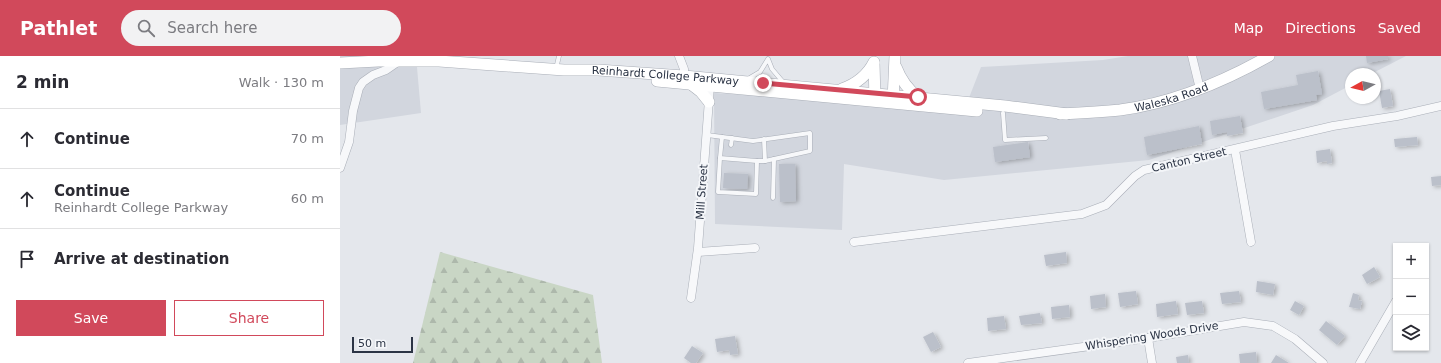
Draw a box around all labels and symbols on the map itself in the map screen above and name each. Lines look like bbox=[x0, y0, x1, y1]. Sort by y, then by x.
street label: Reinhardt College Parkway bbox=[592, 64, 740, 88]
north arrow bbox=[1345, 68, 1381, 104]
route end bbox=[754, 74, 772, 92]
street label: Waleska Road bbox=[1133, 80, 1210, 114]
route start bbox=[909, 88, 927, 106]
street label: Canton Street bbox=[1150, 145, 1228, 175]
street label: Mill Street bbox=[694, 163, 710, 220]
street label: Whispering Woods Drive bbox=[1084, 319, 1220, 353]
scale bar bbox=[352, 335, 413, 354]

